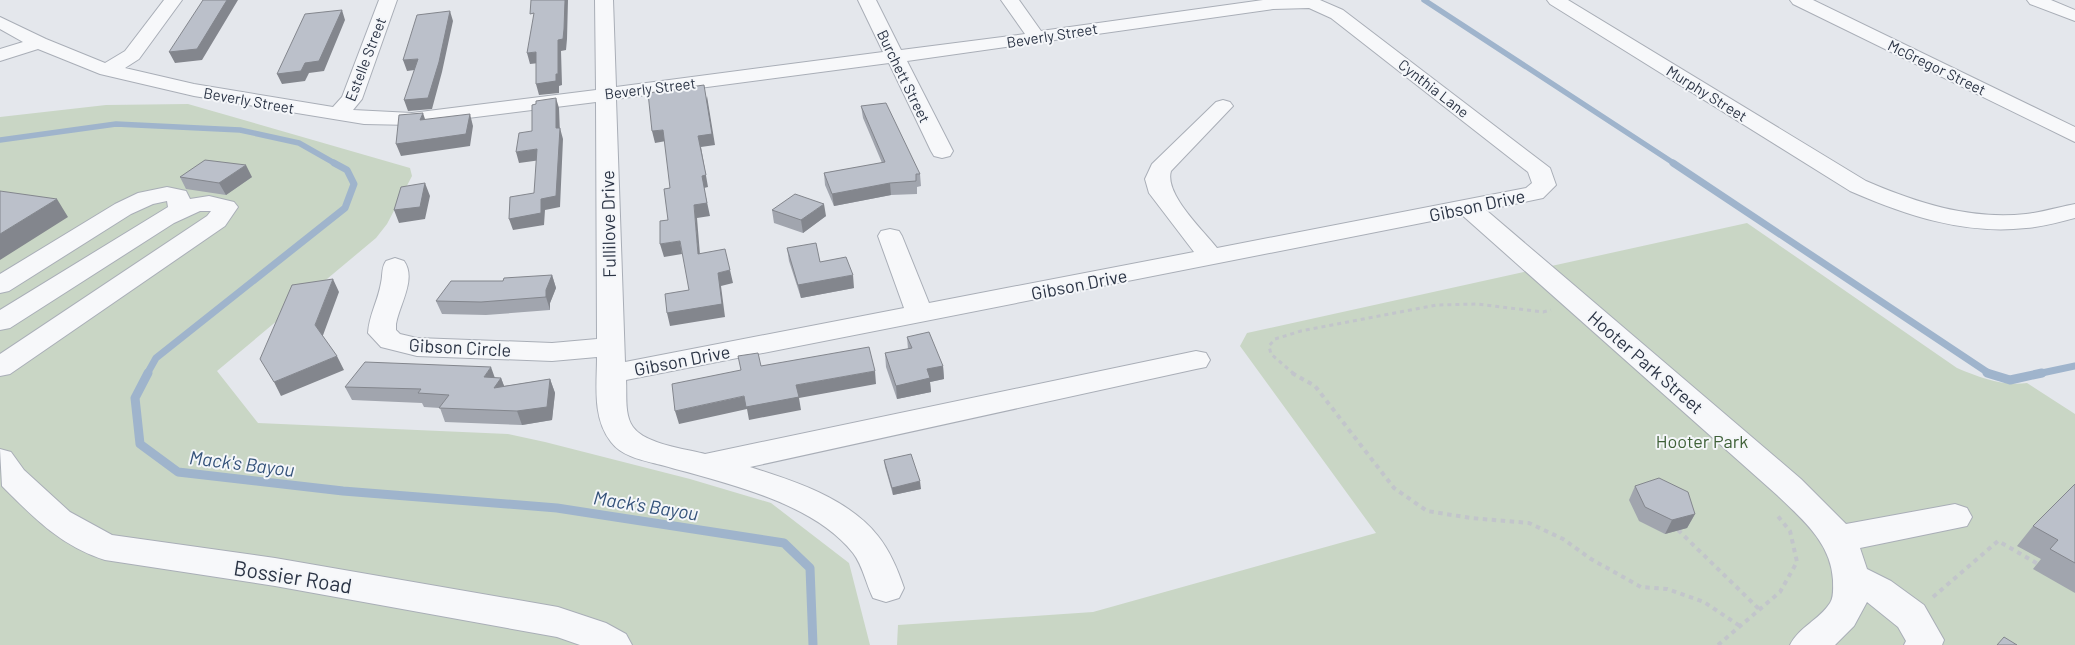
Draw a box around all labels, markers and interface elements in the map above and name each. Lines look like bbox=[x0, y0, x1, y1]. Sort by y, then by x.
street label: Estelle Street bbox=[341, 15, 389, 103]
street label: Beverly Street bbox=[1005, 19, 1099, 51]
street label: Burchett Street bbox=[874, 27, 934, 125]
street label: McGregor Street bbox=[1885, 36, 1989, 98]
street label: Cynthia Lane bbox=[1395, 55, 1473, 121]
street label: Murphy Street bbox=[1664, 61, 1750, 125]
street label: Beverly Street bbox=[603, 73, 697, 103]
street label: Beverly Street bbox=[202, 83, 296, 117]
street label: Fullilove Drive bbox=[596, 170, 620, 278]
street label: Gibson Drive bbox=[1427, 184, 1527, 226]
street label: Gibson Drive bbox=[1029, 264, 1129, 304]
street label: Hooter Park Street bbox=[1584, 306, 1708, 418]
street label: Gibson Circle bbox=[408, 333, 512, 361]
street label: Gibson Drive bbox=[632, 340, 732, 380]
park label: Hooter Park bbox=[1656, 430, 1748, 452]
water label: Mack's Bayou bbox=[188, 445, 296, 481]
water label: Mack's Bayou bbox=[592, 485, 700, 525]
street label: Bossier Road bbox=[232, 554, 354, 598]

